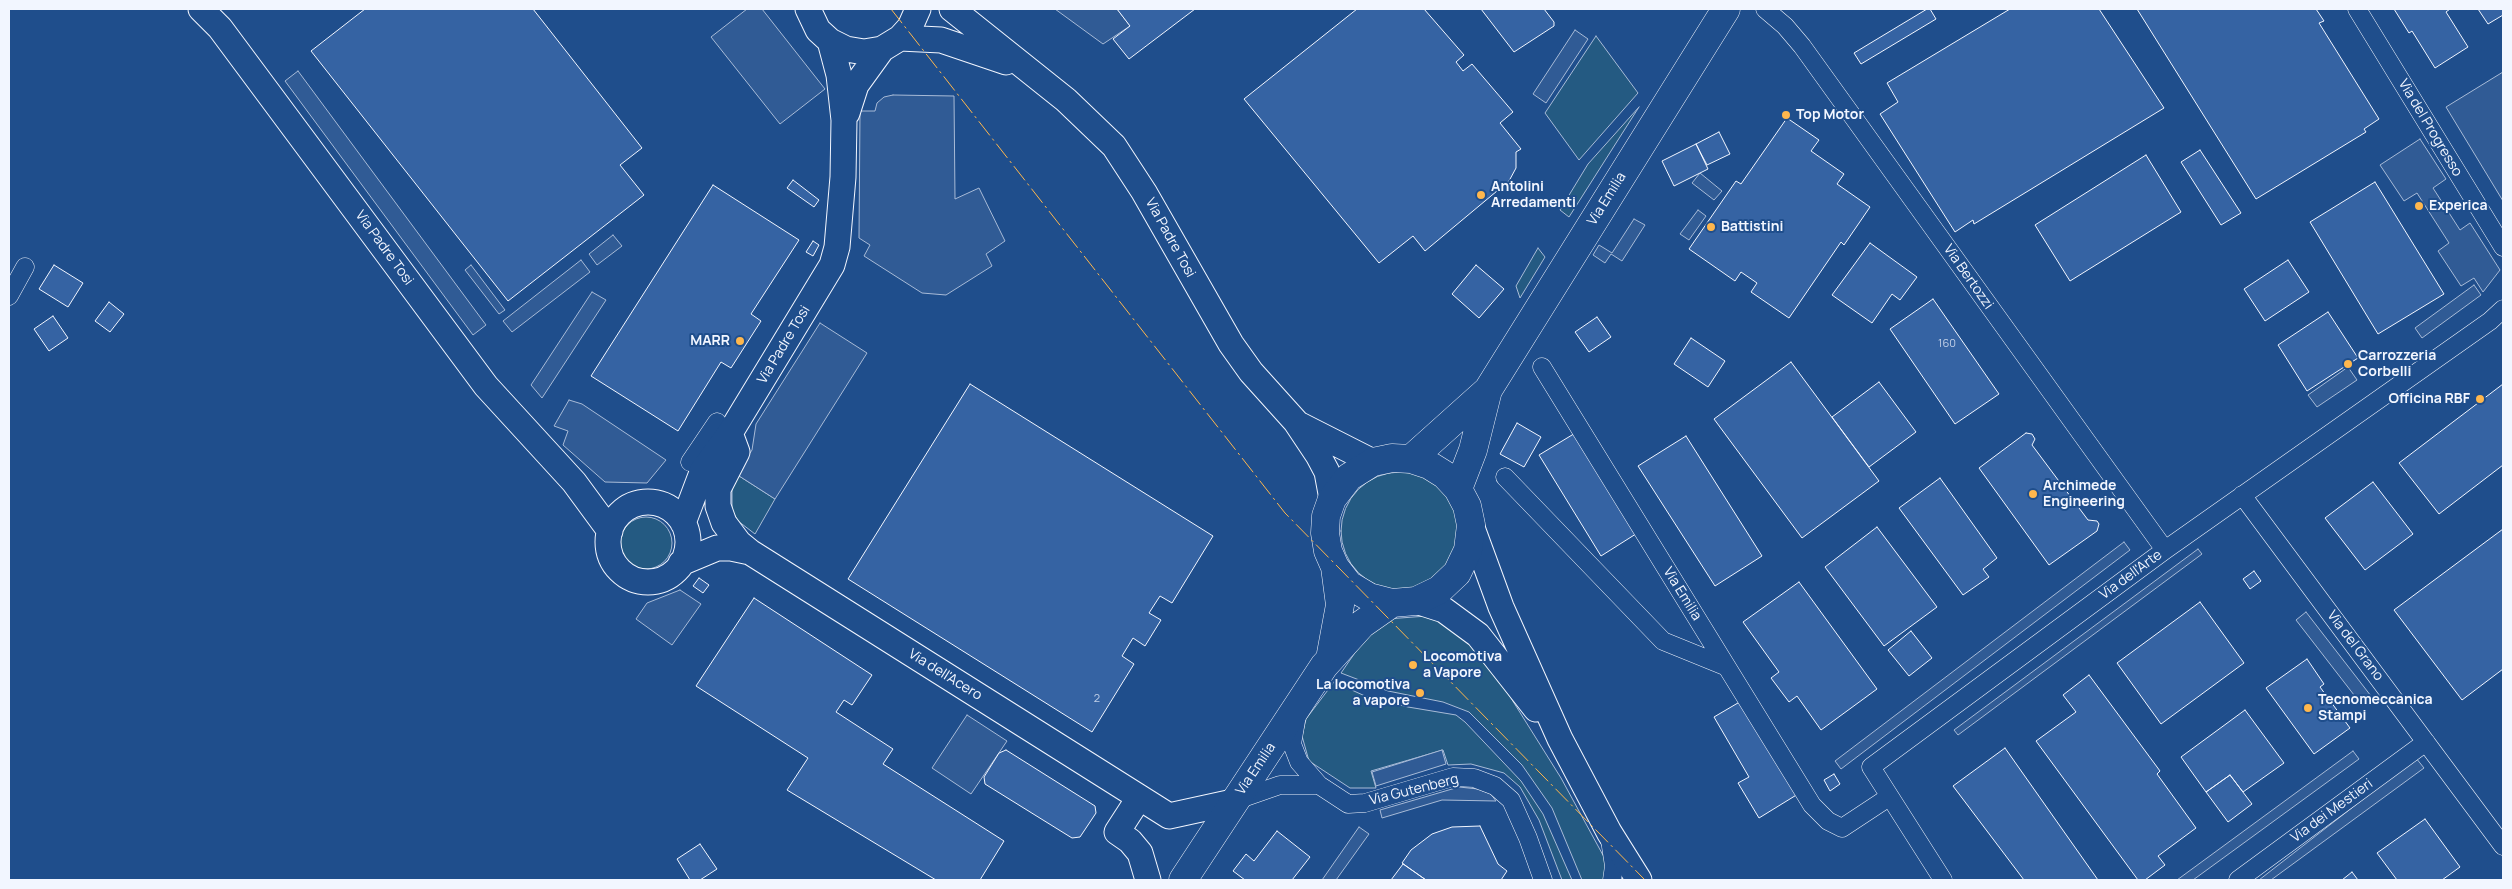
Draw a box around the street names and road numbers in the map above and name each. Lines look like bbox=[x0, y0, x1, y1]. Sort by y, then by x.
street label: Via del Progresso bbox=[2394, 76, 2466, 180]
street label: Via Emilia bbox=[1584, 169, 1630, 229]
street label: Via Padre Tosi bbox=[1141, 195, 1199, 281]
street label: Via Padre Tosi bbox=[351, 207, 417, 289]
street label: Via Bertozzi bbox=[1940, 241, 1996, 313]
street label: Via Padre Tosi bbox=[754, 303, 814, 387]
street label: Via dell'Arte bbox=[2096, 547, 2166, 603]
street label: Via Emilia bbox=[1659, 564, 1705, 624]
street label: Via del Grano bbox=[2323, 608, 2387, 684]
street label: Via dell'Acero bbox=[905, 646, 985, 704]
street label: Via Emilia bbox=[1232, 740, 1280, 798]
street label: Via Gutenberg bbox=[1368, 771, 1460, 809]
street label: Via dei Mestieri bbox=[2288, 776, 2376, 846]

